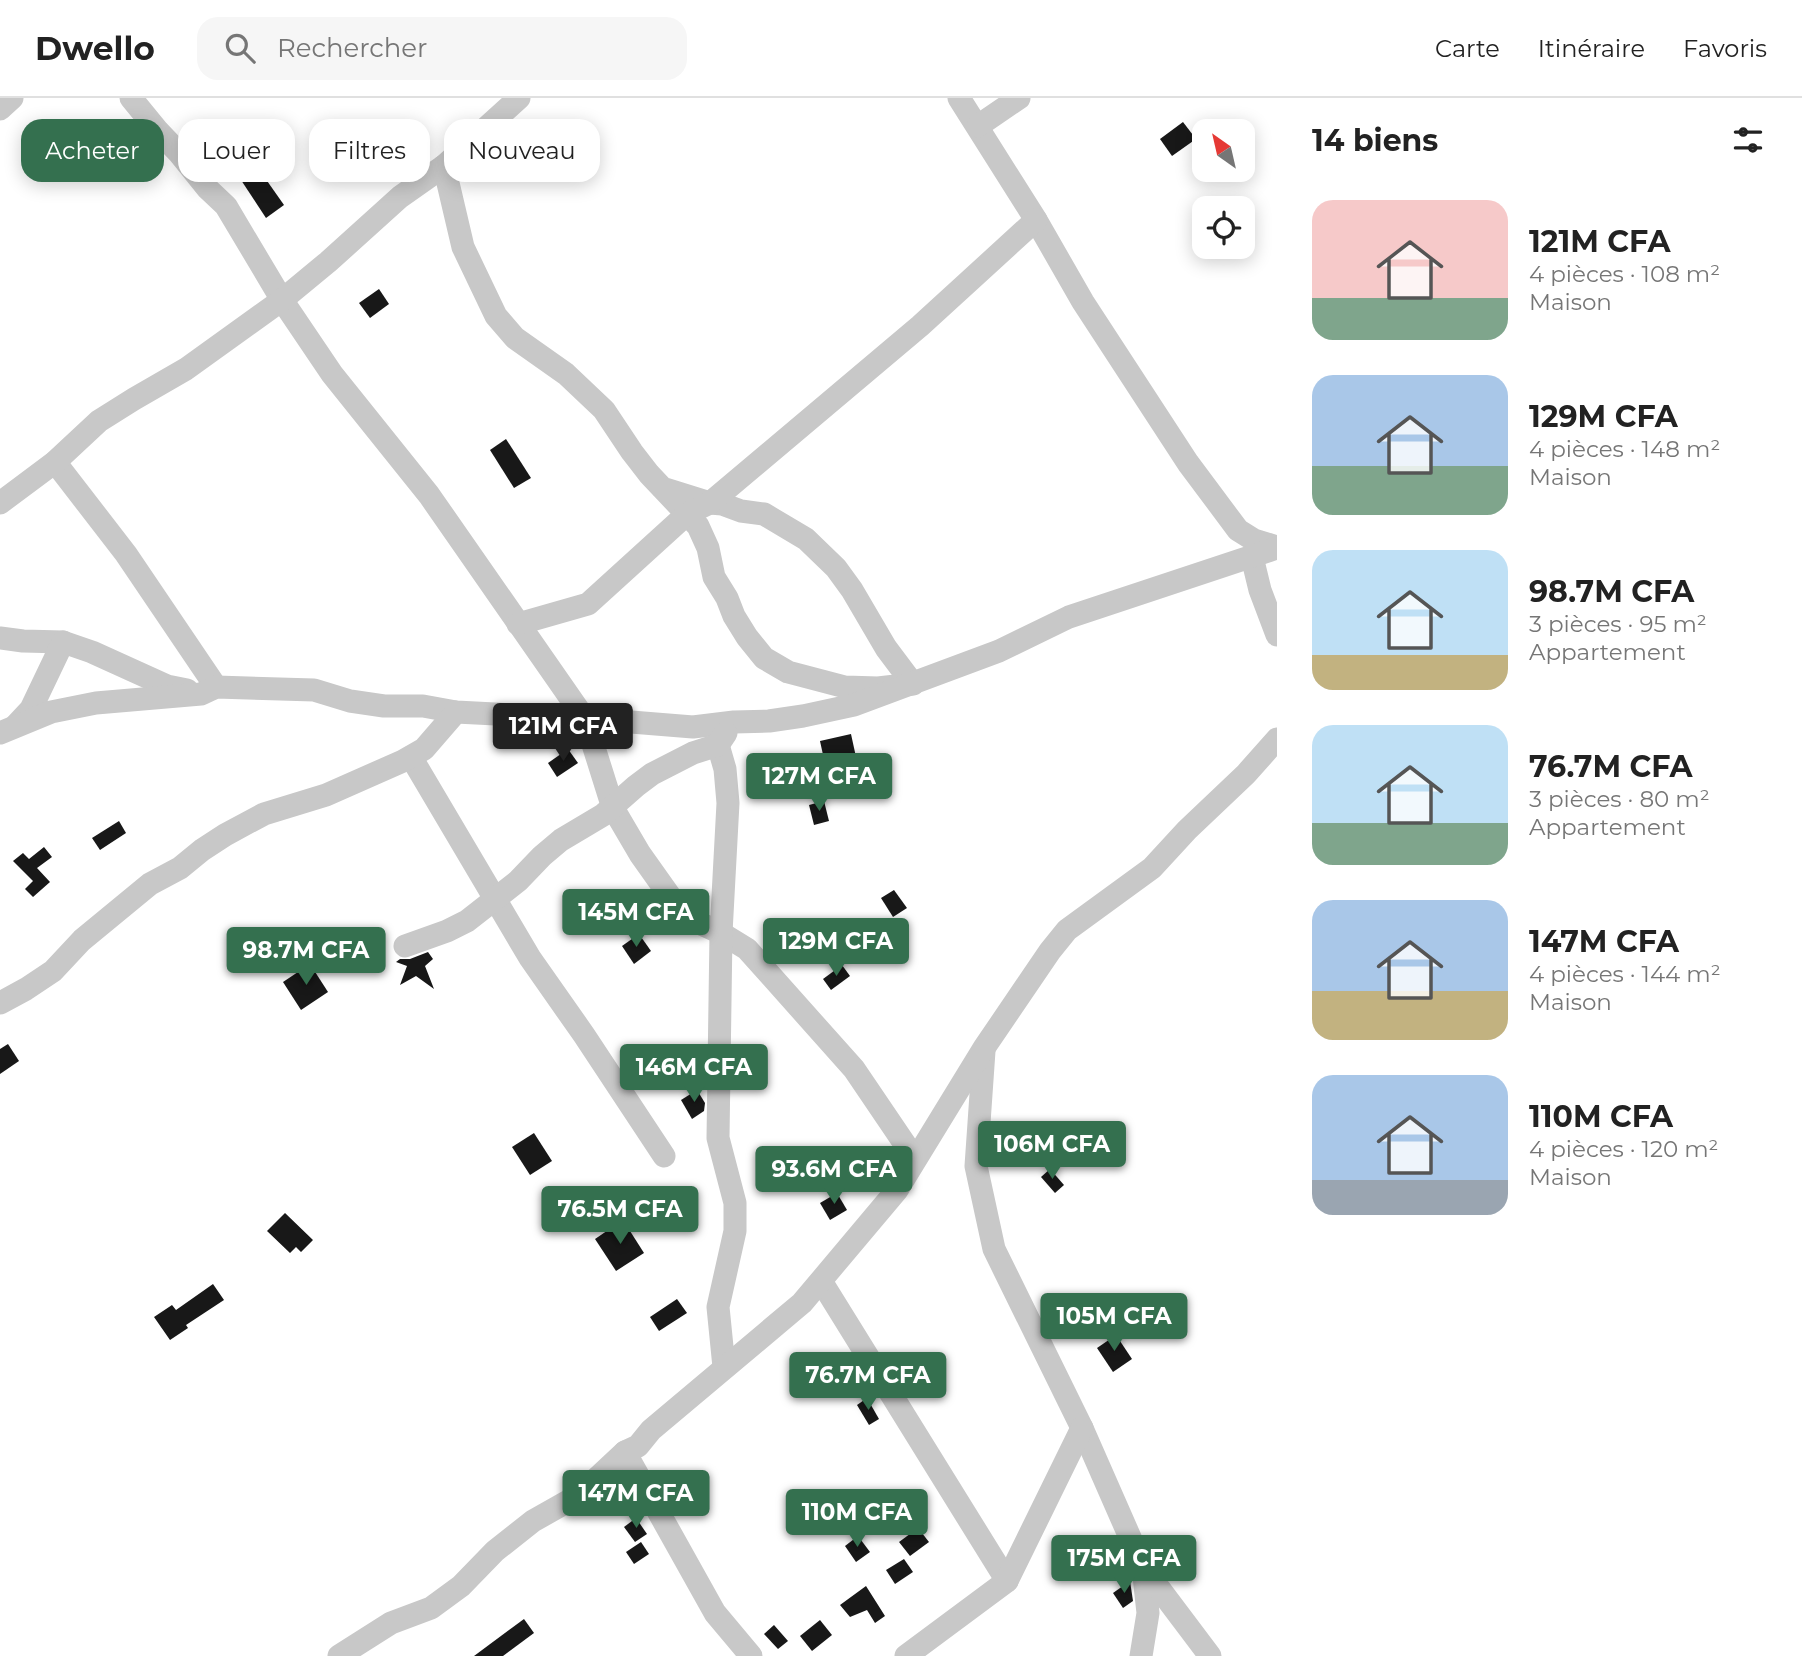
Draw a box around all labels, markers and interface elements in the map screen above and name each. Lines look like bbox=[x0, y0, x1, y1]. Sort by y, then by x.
search box bbox=[197, 17, 687, 80]
text: Dwello bbox=[35, 28, 155, 68]
icon: search bbox=[221, 29, 259, 67]
text: Rechercher bbox=[277, 32, 427, 64]
text: Carte bbox=[1435, 34, 1500, 63]
text: Itinéraire bbox=[1538, 34, 1645, 63]
text: Favoris bbox=[1683, 34, 1767, 63]
chip: Acheter bbox=[21, 119, 164, 182]
chip: Louer bbox=[178, 119, 295, 182]
chip: Filtres bbox=[309, 119, 430, 182]
chip: Nouveau bbox=[444, 119, 600, 182]
north arrow bbox=[1192, 119, 1255, 182]
map controls bbox=[1192, 119, 1255, 259]
icon: filters bbox=[1729, 121, 1767, 159]
text: 14 biens bbox=[1312, 122, 1438, 159]
button: locate bbox=[1192, 196, 1255, 259]
text: 121M CFA bbox=[1529, 223, 1670, 260]
icon: home bbox=[1368, 228, 1452, 312]
text: 4 pièces · 108 m² bbox=[1529, 260, 1720, 288]
text: Maison bbox=[1529, 288, 1612, 316]
text: 129M CFA bbox=[1529, 398, 1678, 435]
icon: home bbox=[1368, 403, 1452, 487]
text: 4 pièces · 148 m² bbox=[1529, 435, 1720, 463]
text: Maison bbox=[1529, 463, 1612, 491]
text: 98.7M CFA bbox=[1529, 573, 1694, 610]
icon: home bbox=[1368, 578, 1452, 662]
text: 3 pièces · 95 m² bbox=[1529, 610, 1707, 638]
text: Appartement bbox=[1529, 638, 1686, 666]
pin: 121M CFA bbox=[491, 704, 635, 763]
text: 121M CFA bbox=[509, 712, 617, 740]
text: 76.7M CFA bbox=[1529, 748, 1693, 785]
icon: home bbox=[1368, 753, 1452, 837]
pin: 127M CFA bbox=[747, 754, 891, 813]
text: 127M CFA bbox=[762, 762, 876, 790]
text: 3 pièces · 80 m² bbox=[1529, 785, 1710, 813]
text: Appartement bbox=[1529, 813, 1686, 841]
pin: 145M CFA bbox=[564, 890, 708, 949]
text: 145M CFA bbox=[578, 898, 694, 926]
pin: 129M CFA bbox=[764, 918, 908, 978]
text: 147M CFA bbox=[1529, 923, 1679, 960]
text: 129M CFA bbox=[779, 927, 893, 955]
pin: 98.7M CFA bbox=[226, 928, 386, 987]
icon: home bbox=[1368, 928, 1452, 1012]
text: 98.7M CFA bbox=[243, 936, 369, 964]
text: 4 pièces · 144 m² bbox=[1529, 960, 1721, 988]
text: Maison bbox=[1529, 988, 1612, 1016]
pin: 146M CFA bbox=[622, 1044, 766, 1104]
text: 146M CFA bbox=[636, 1053, 752, 1081]
text: 110M CFA bbox=[1529, 1098, 1673, 1135]
icon: home bbox=[1368, 1103, 1452, 1187]
pin: 106M CFA bbox=[980, 1122, 1124, 1181]
text: 106M CFA bbox=[994, 1130, 1110, 1158]
text: 4 pièces · 120 m² bbox=[1529, 1135, 1718, 1163]
pin: 93.6M CFA bbox=[754, 1146, 914, 1206]
text: 93.6M CFA bbox=[771, 1155, 897, 1183]
text: Maison bbox=[1529, 1163, 1612, 1191]
pin: 76.5M CFA bbox=[540, 1186, 700, 1246]
text: 76.5M CFA bbox=[557, 1195, 683, 1223]
pin: 105M CFA bbox=[1042, 1294, 1186, 1353]
text: 105M CFA bbox=[1056, 1302, 1172, 1330]
pin: 76.7M CFA bbox=[788, 1352, 948, 1412]
text: 76.7M CFA bbox=[805, 1361, 931, 1389]
pin: 147M CFA bbox=[564, 1470, 708, 1530]
text: 147M CFA bbox=[579, 1479, 693, 1507]
pin: 110M CFA bbox=[785, 1490, 929, 1549]
text: 110M CFA bbox=[802, 1498, 912, 1526]
pin: 175M CFA bbox=[1052, 1536, 1196, 1595]
text: 175M CFA bbox=[1067, 1544, 1181, 1572]

